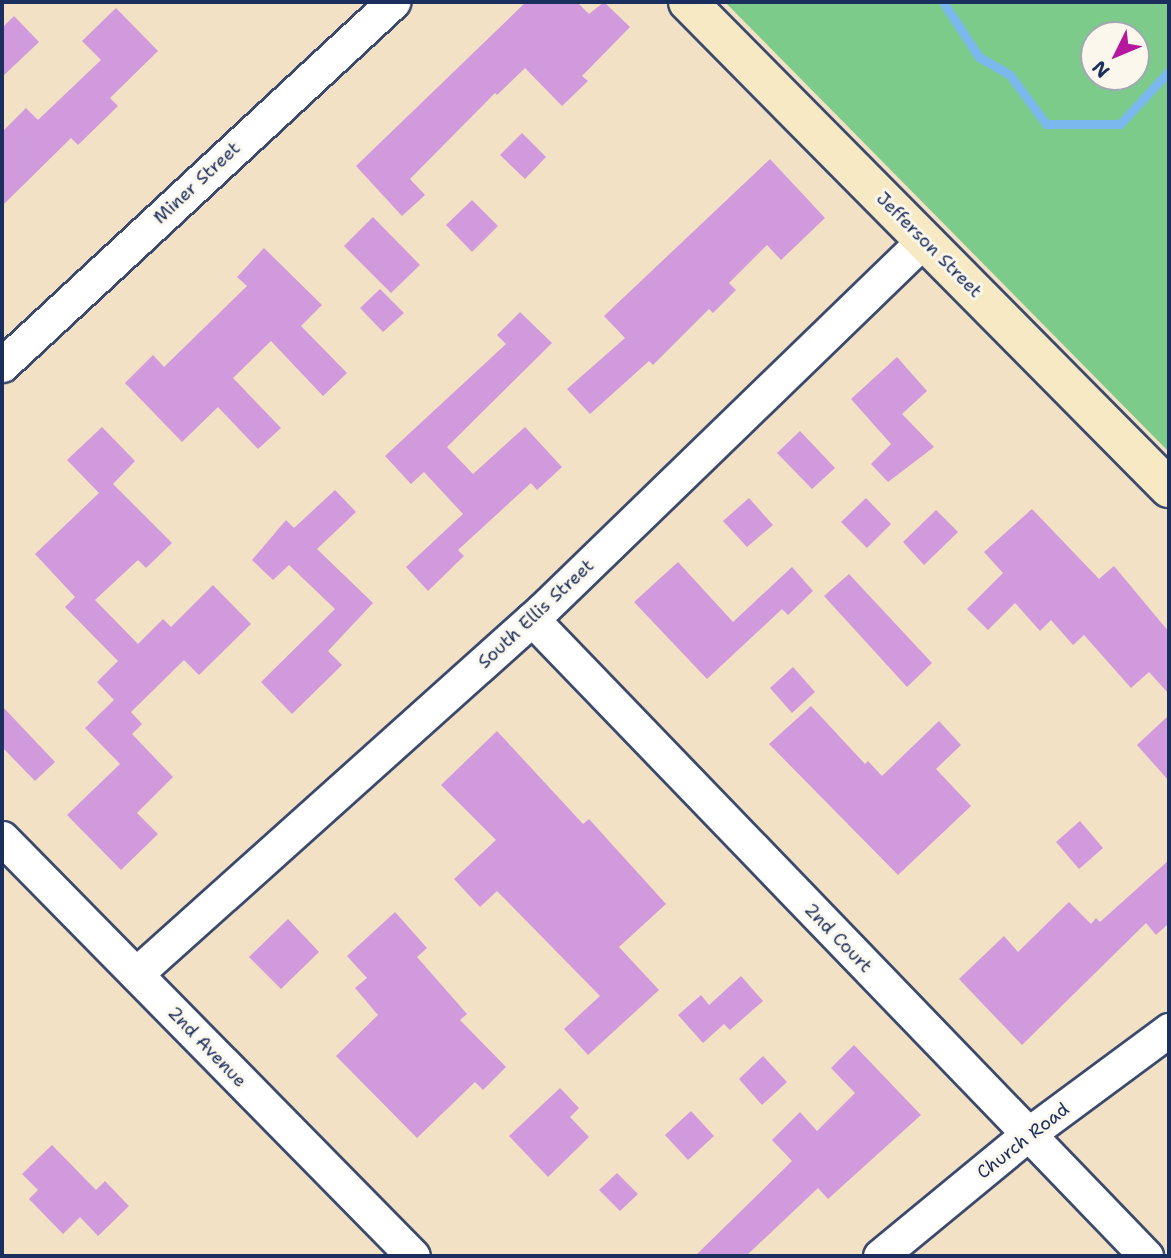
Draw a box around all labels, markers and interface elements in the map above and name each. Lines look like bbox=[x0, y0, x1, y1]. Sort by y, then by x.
north arrow bbox=[1080, 21, 1150, 91]
text: N bbox=[1086, 55, 1115, 83]
street label: Miner Street bbox=[149, 137, 245, 229]
street label: Jefferson Street bbox=[872, 188, 986, 302]
street label: South Ellis Street bbox=[474, 555, 598, 673]
street label: 2nd Court bbox=[800, 899, 876, 977]
street label: 2nd Avenue bbox=[163, 1002, 251, 1092]
street label: Church Road bbox=[973, 1098, 1073, 1184]

